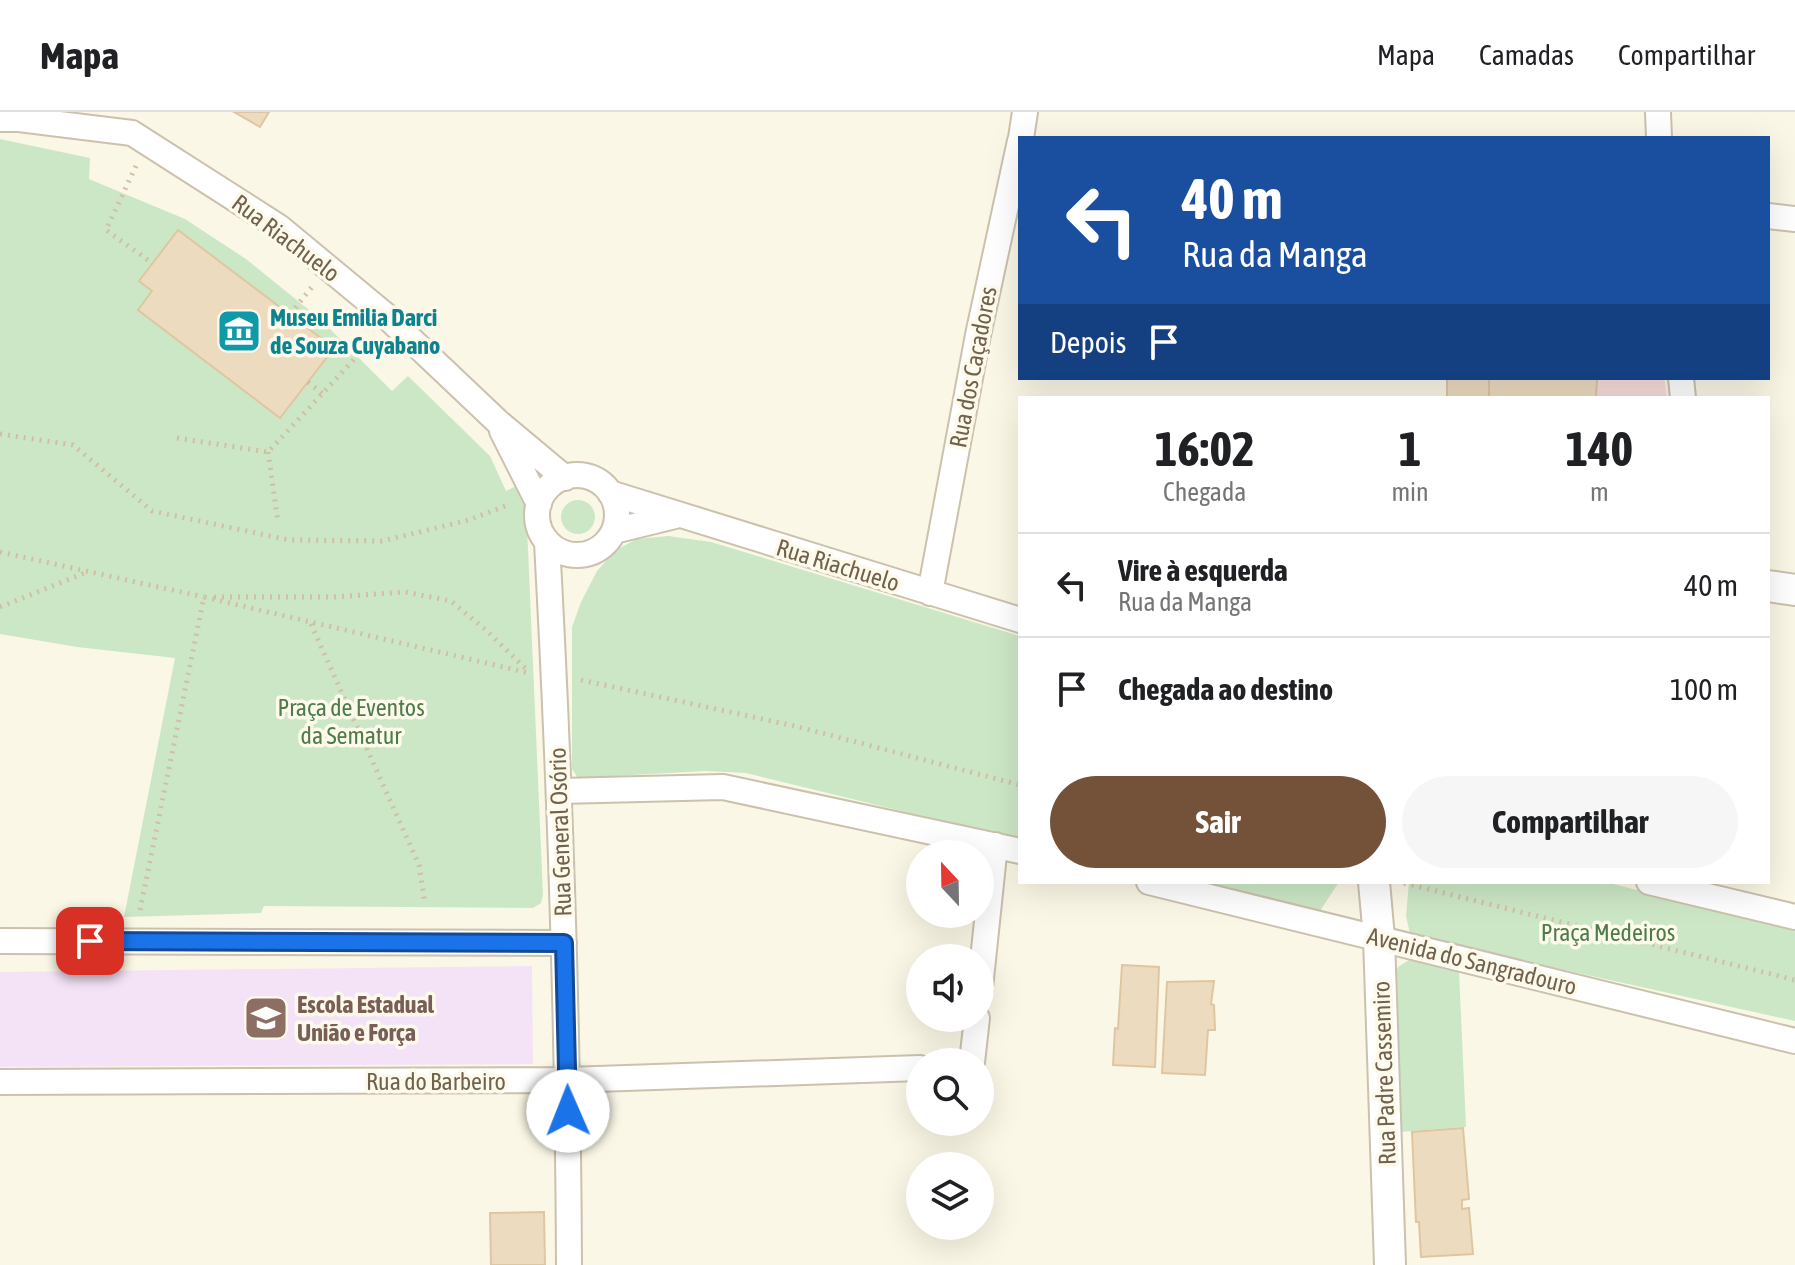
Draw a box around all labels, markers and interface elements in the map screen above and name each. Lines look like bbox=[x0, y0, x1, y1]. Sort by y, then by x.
text: Mapa bbox=[40, 34, 119, 77]
text: Mapa bbox=[1377, 39, 1435, 71]
text: Camadas bbox=[1479, 39, 1574, 71]
text: Compartilhar bbox=[1618, 39, 1755, 71]
text: 40 m bbox=[1182, 167, 1283, 231]
icon: left bbox=[1050, 168, 1154, 272]
street label: Rua Riachuelo bbox=[227, 189, 345, 287]
text: Rua da Manga bbox=[1182, 233, 1368, 275]
street label: Rua dos Caçadores bbox=[944, 284, 1002, 450]
place label: Museu Emilia Darci de Souza Cuyabano bbox=[270, 304, 440, 359]
museum icon: Museu Emilia Darci de Souza Cuyabano bbox=[215, 307, 263, 355]
icon: arrive bbox=[1142, 320, 1186, 364]
text: Depois bbox=[1050, 325, 1126, 359]
text: 16:02 bbox=[1155, 421, 1255, 476]
text: 1 bbox=[1399, 421, 1421, 476]
text: 140 bbox=[1566, 421, 1633, 476]
text: Chegada bbox=[1163, 477, 1246, 507]
text: min bbox=[1391, 477, 1429, 507]
text: m bbox=[1590, 477, 1609, 507]
street label: Rua Riachuelo bbox=[773, 534, 903, 596]
text: Vire à esquerda bbox=[1118, 553, 1288, 587]
icon: left bbox=[1050, 563, 1094, 607]
text: 40 m bbox=[1684, 568, 1738, 602]
text: Rua da Manga bbox=[1118, 587, 1252, 617]
icon: arrive bbox=[1050, 667, 1094, 711]
text: Chegada ao destino bbox=[1118, 672, 1333, 706]
text: 100 m bbox=[1670, 672, 1738, 706]
park label: Praça de Eventos da Sematur bbox=[277, 694, 425, 749]
street label: Rua General Osório bbox=[544, 747, 576, 917]
button: Sair bbox=[1050, 776, 1386, 868]
button: Compartilhar bbox=[1402, 776, 1738, 868]
north arrow bbox=[906, 840, 994, 928]
map controls bbox=[906, 840, 994, 1240]
pin bbox=[56, 907, 124, 975]
icon: arrive bbox=[68, 919, 112, 963]
park label: Praça Medeiros bbox=[1541, 919, 1675, 946]
street label: Avenida do Sangradouro bbox=[1365, 922, 1579, 1000]
button: sound bbox=[906, 944, 994, 1032]
street label: Rua Padre Cassemiro bbox=[1367, 981, 1401, 1165]
place label: Escola Estadual União e Força bbox=[297, 991, 435, 1046]
school or university icon: Escola Estadual União e Força bbox=[242, 994, 290, 1042]
button: search bbox=[906, 1048, 994, 1136]
street label: Rua do Barbeiro bbox=[366, 1068, 506, 1095]
position arrow bbox=[526, 1069, 610, 1153]
button: layers bbox=[906, 1152, 994, 1240]

